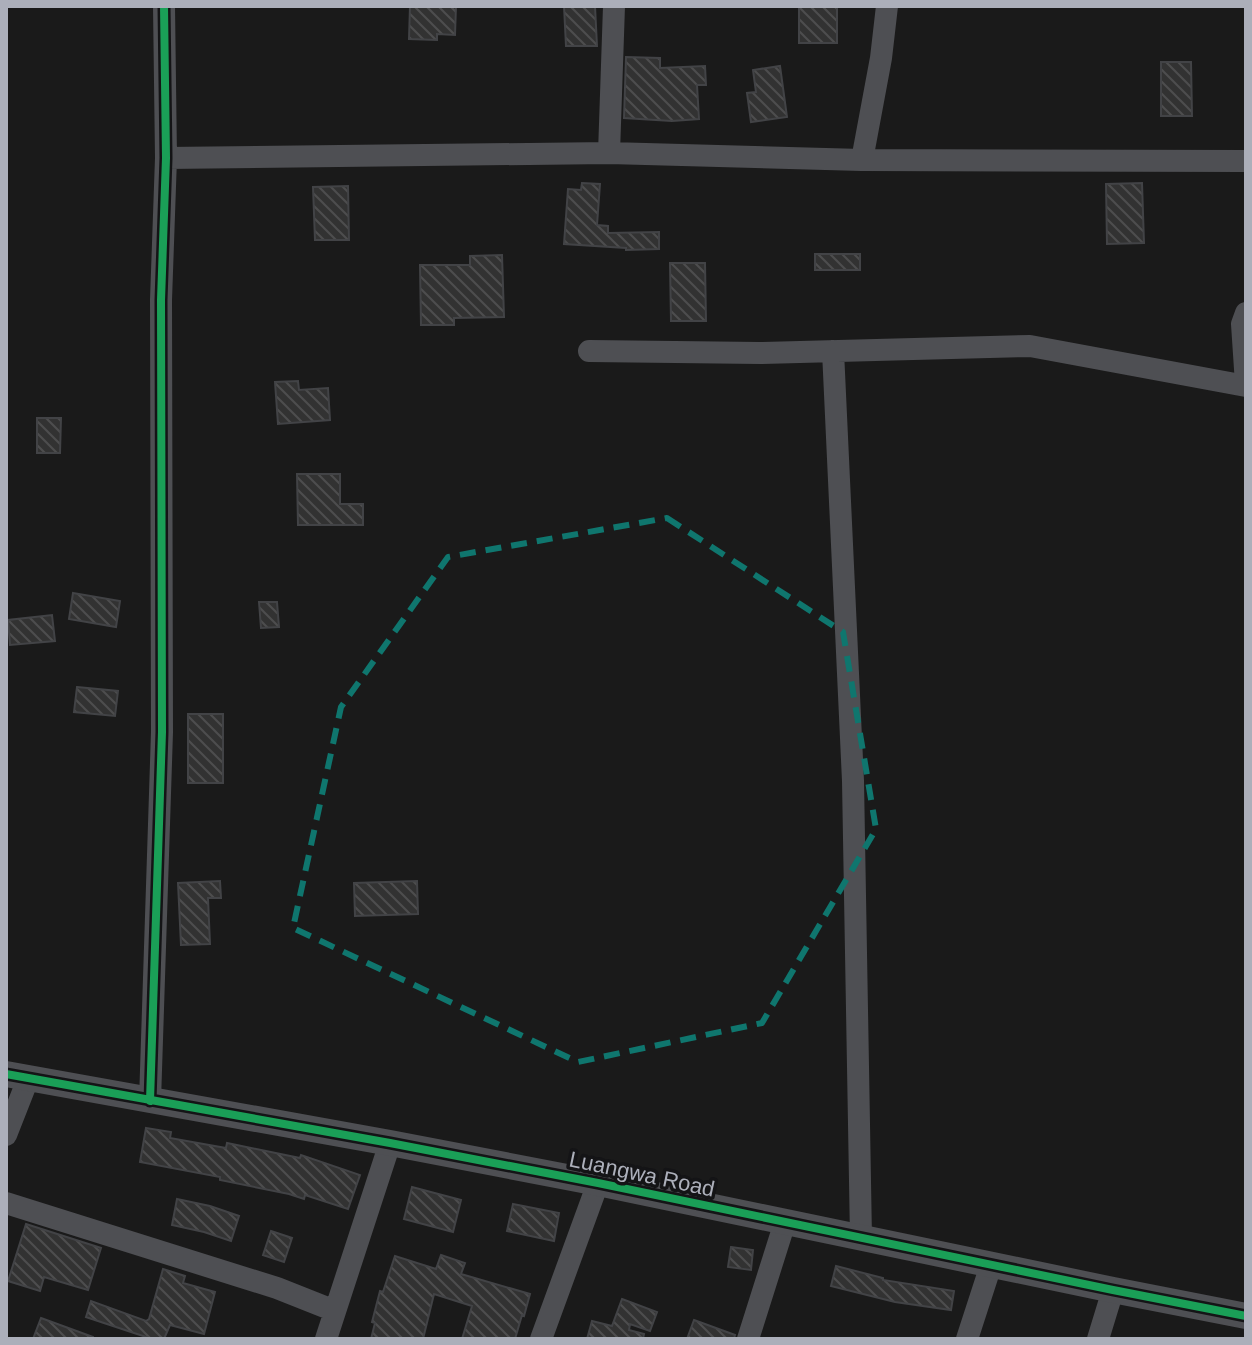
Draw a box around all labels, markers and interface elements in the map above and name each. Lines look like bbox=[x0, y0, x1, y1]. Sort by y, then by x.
street label: Luangwa Road bbox=[567, 1146, 717, 1202]

